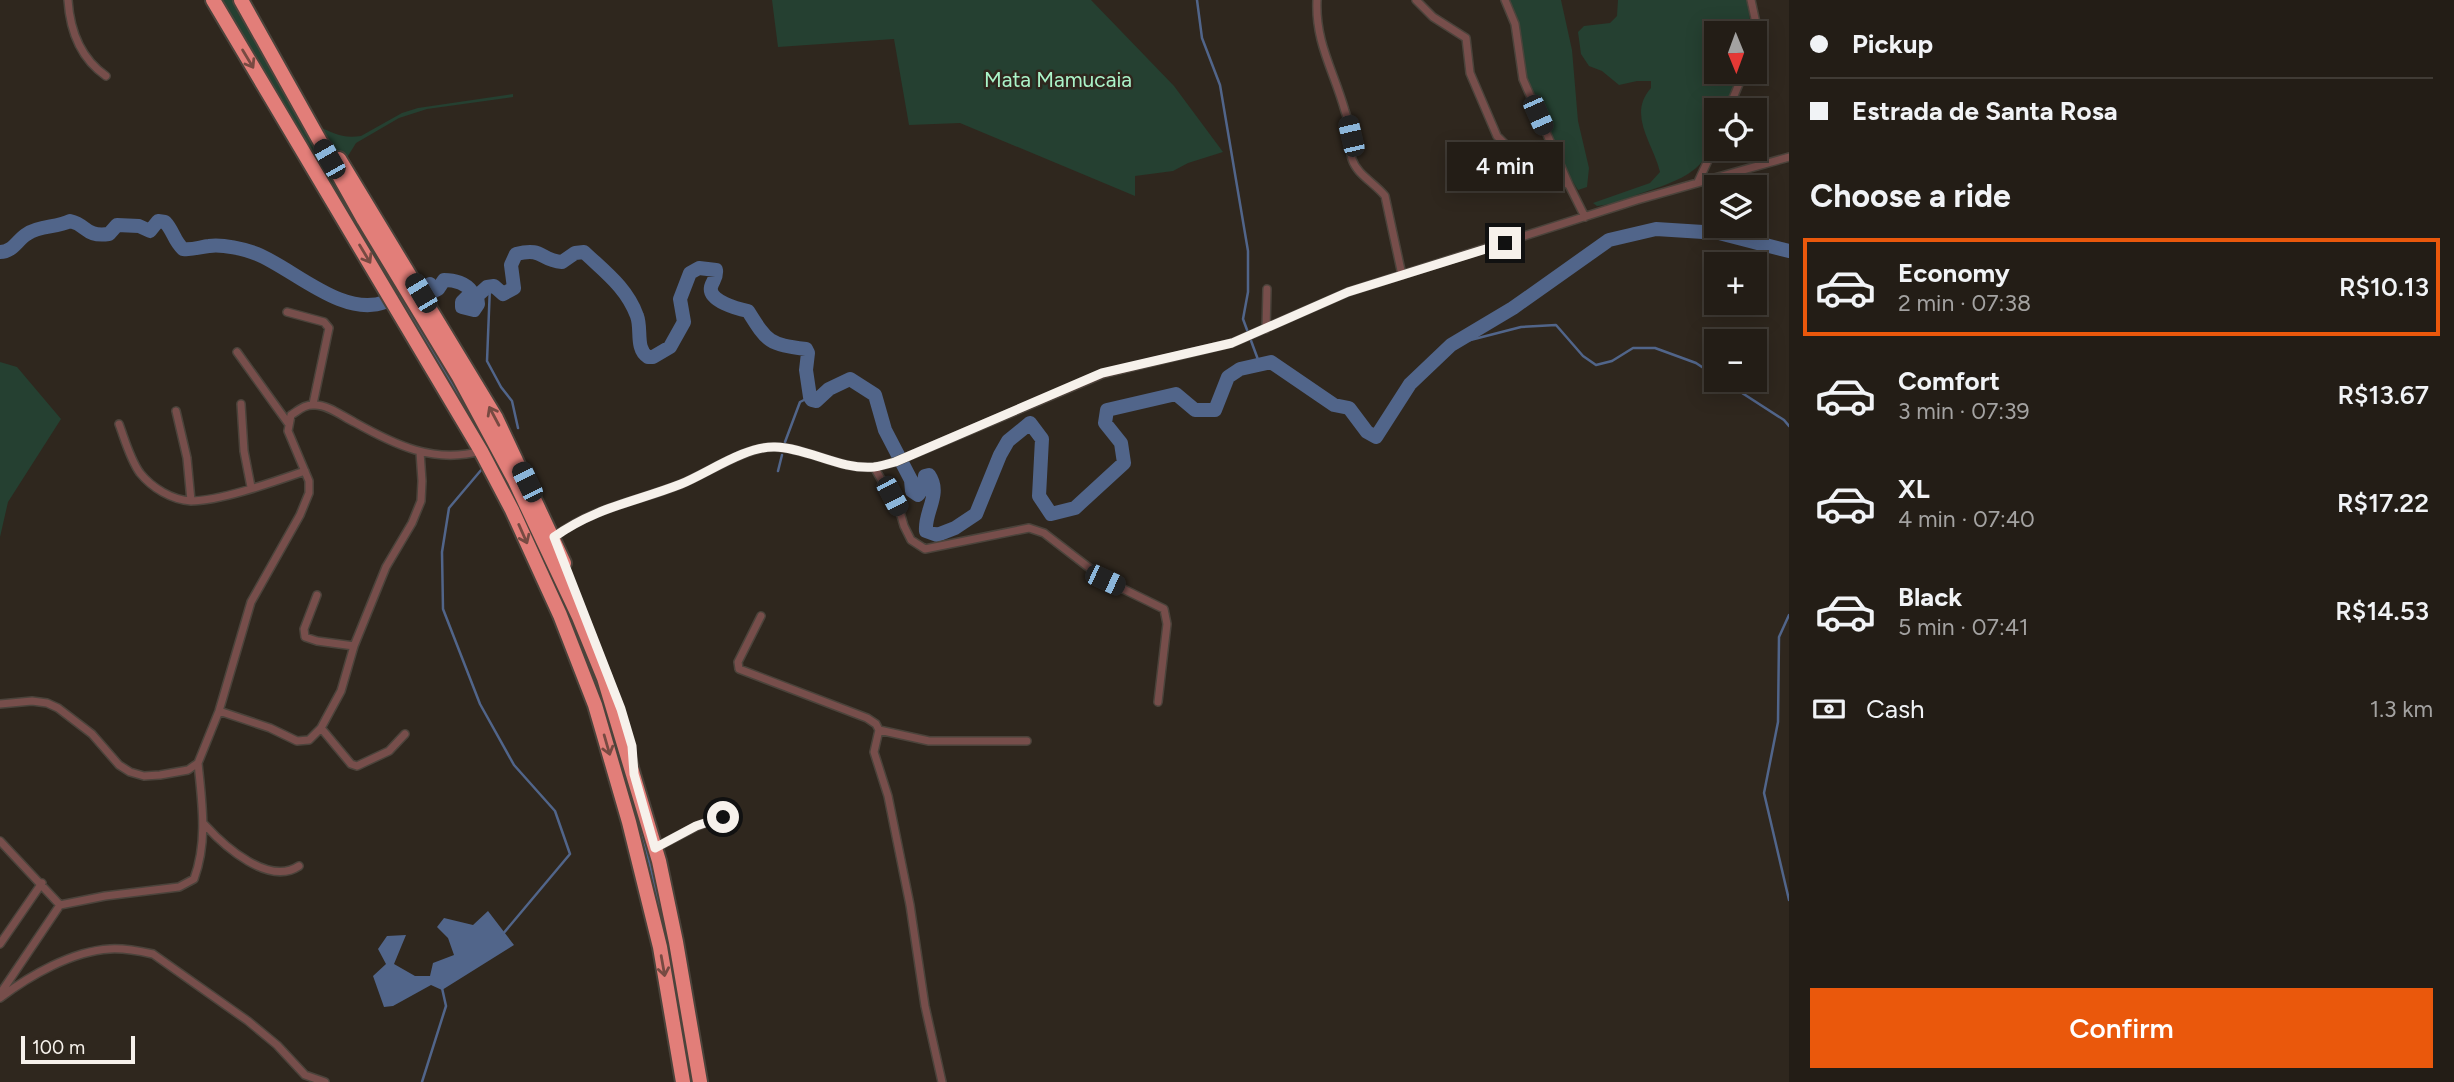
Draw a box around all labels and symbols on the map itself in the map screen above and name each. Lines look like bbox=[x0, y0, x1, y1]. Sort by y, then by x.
north arrow bbox=[1704, 21, 1768, 84]
one-way arrow bbox=[241, 48, 255, 68]
park label: Mata Mamucaia bbox=[984, 67, 1132, 92]
car bbox=[1520, 92, 1557, 138]
car bbox=[1337, 113, 1366, 159]
car bbox=[310, 136, 349, 182]
callout: 4 min bbox=[1447, 142, 1563, 190]
route end bbox=[1489, 227, 1521, 259]
one-way arrow bbox=[358, 244, 372, 264]
car bbox=[402, 270, 441, 316]
one-way arrow bbox=[487, 406, 501, 426]
car bbox=[509, 459, 546, 505]
car bbox=[873, 473, 912, 519]
one-way arrow bbox=[517, 523, 530, 544]
car bbox=[1082, 562, 1129, 598]
one-way arrow bbox=[601, 734, 614, 756]
route start bbox=[707, 801, 739, 833]
one-way arrow bbox=[657, 954, 670, 977]
scale bar bbox=[21, 1033, 135, 1065]

